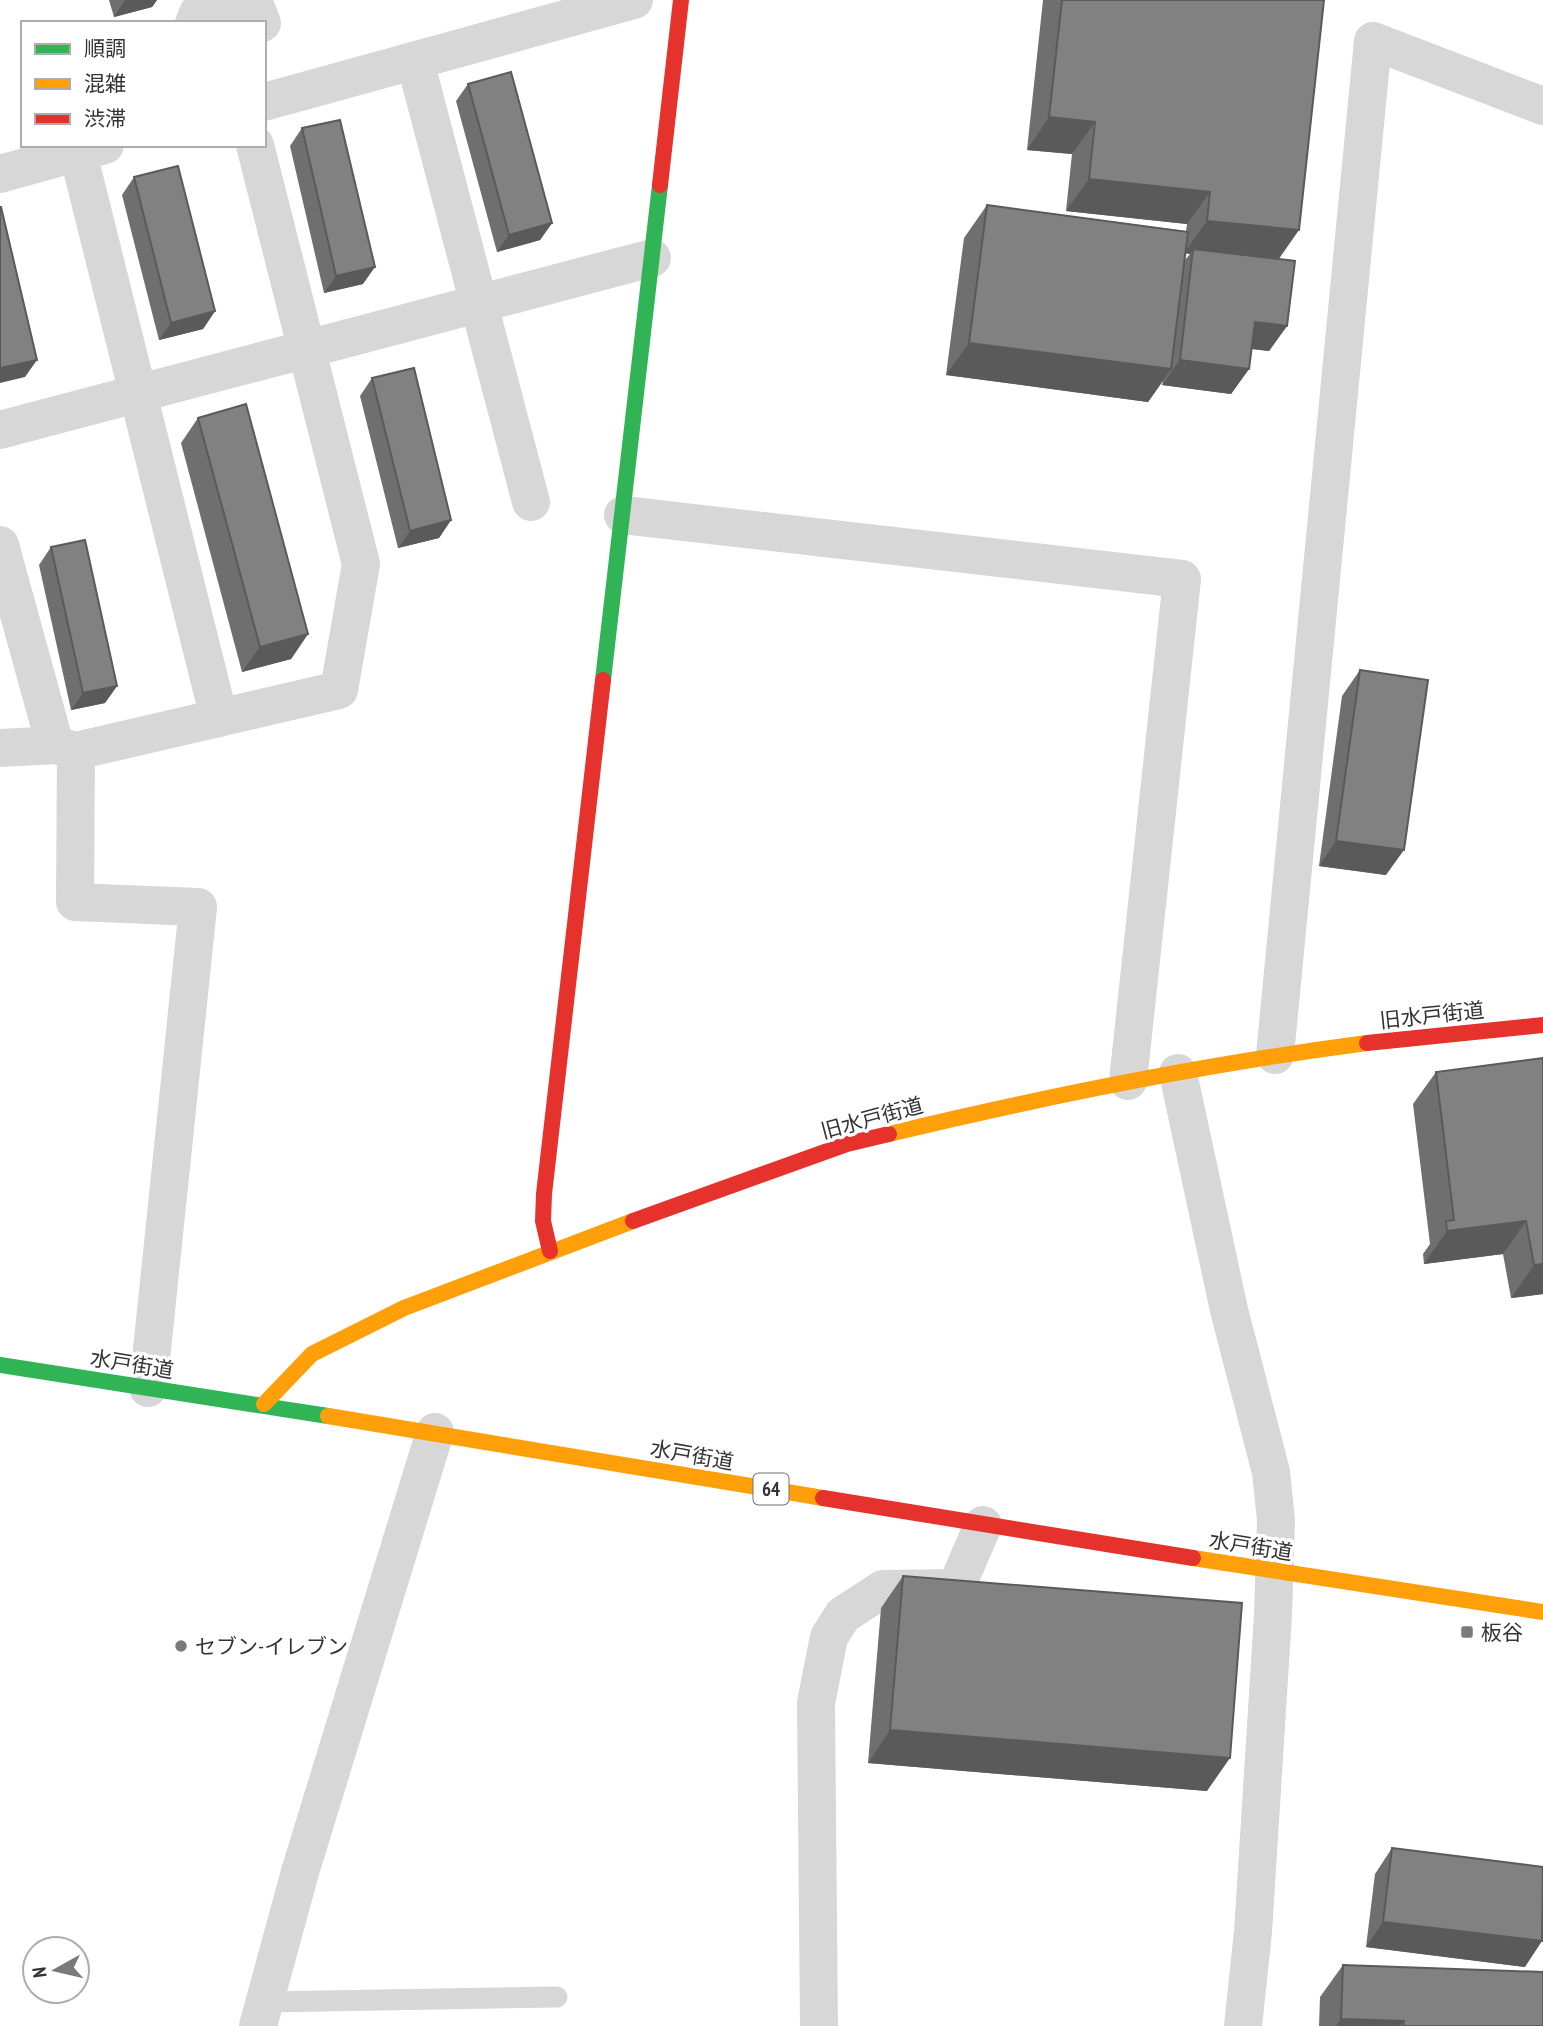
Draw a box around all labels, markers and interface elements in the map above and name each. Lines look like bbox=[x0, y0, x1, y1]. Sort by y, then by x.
legend bbox=[21, 21, 266, 147]
text: 順調 bbox=[84, 35, 126, 62]
text: 混雑 bbox=[84, 70, 126, 97]
text: 渋滞 bbox=[84, 105, 126, 132]
street label: 旧水戸街道 bbox=[1378, 996, 1486, 1034]
street label: 旧水戸街道 bbox=[818, 1091, 926, 1145]
street label: 水戸街道 bbox=[88, 1344, 176, 1384]
street label: 水戸街道 bbox=[648, 1434, 736, 1476]
road number: 64 bbox=[754, 1474, 788, 1504]
street label: 水戸街道 bbox=[1207, 1526, 1295, 1566]
place label: 板谷 bbox=[1481, 1619, 1523, 1646]
marker: 板谷 bbox=[1459, 1624, 1475, 1640]
place label: セブン-イレブン bbox=[195, 1633, 348, 1660]
marker: セブン-イレブン bbox=[173, 1638, 189, 1654]
north arrow bbox=[21, 1935, 91, 2005]
text: N bbox=[27, 1966, 52, 1979]

